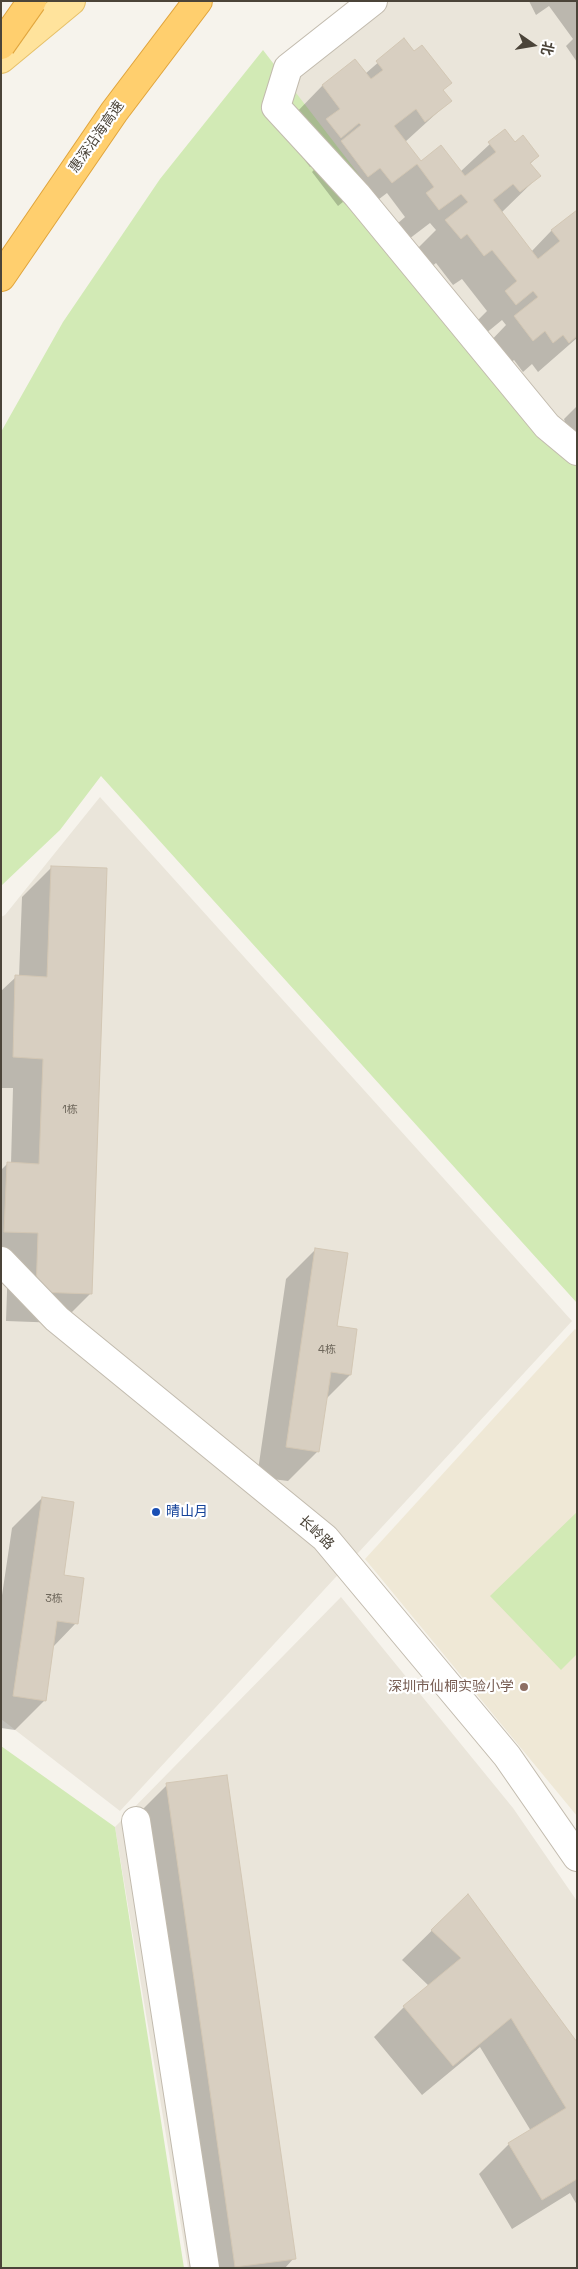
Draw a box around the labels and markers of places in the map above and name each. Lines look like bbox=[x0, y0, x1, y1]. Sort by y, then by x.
place label: 晴山月 bbox=[166, 1504, 208, 1520]
marker: 晴山月 bbox=[150, 1506, 162, 1518]
place label: 深圳市仙桐实验小学 bbox=[388, 1679, 514, 1695]
marker: 深圳市仙桐实验小学 bbox=[518, 1681, 530, 1693]

